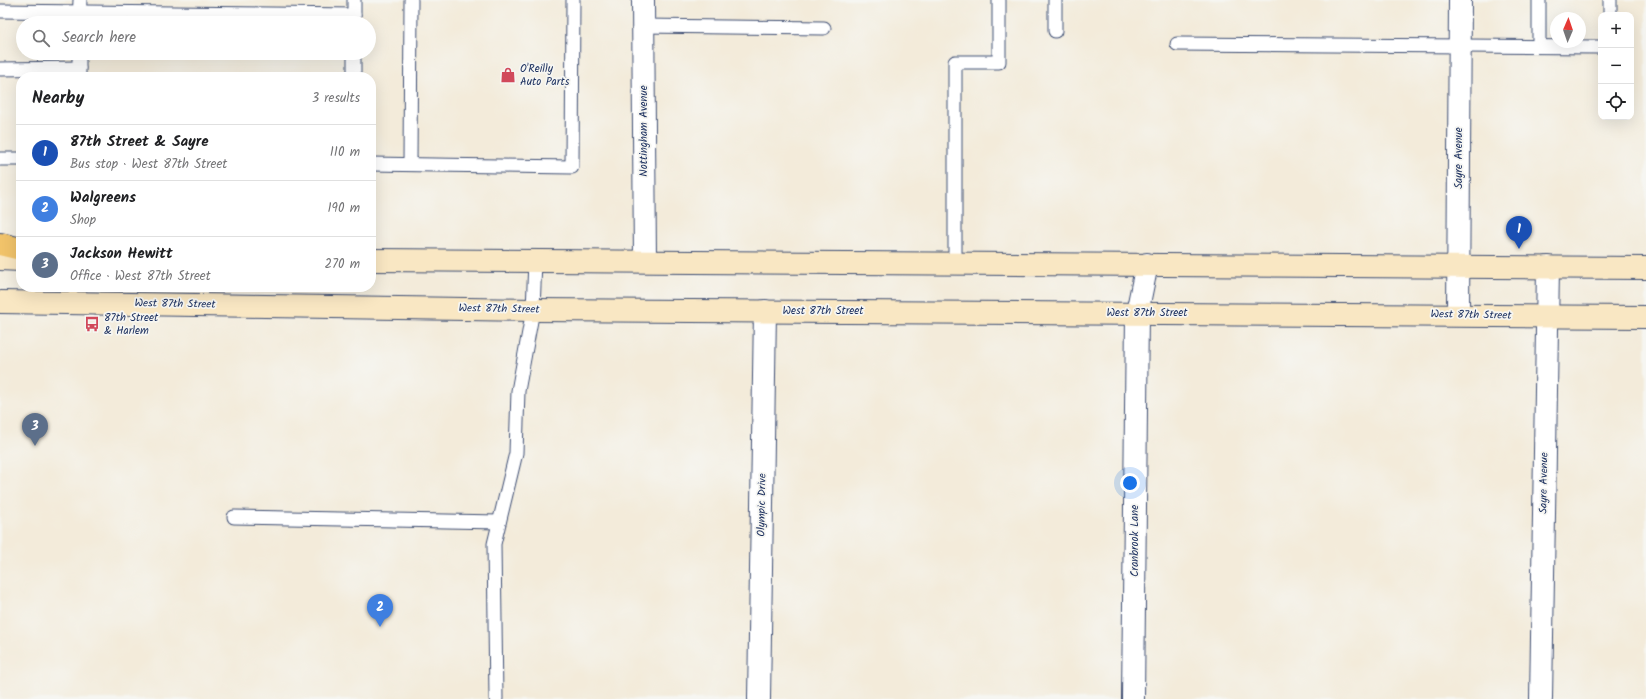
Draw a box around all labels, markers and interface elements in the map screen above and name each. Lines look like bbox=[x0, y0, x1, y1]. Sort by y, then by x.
north arrow bbox=[1550, 12, 1586, 48]
map controls bbox=[1598, 12, 1634, 120]
button: + bbox=[1598, 12, 1634, 48]
search box bbox=[16, 16, 376, 60]
text: Search here bbox=[62, 26, 136, 50]
icon: search bbox=[30, 27, 52, 49]
button: − bbox=[1598, 48, 1634, 84]
place label: O'Reilly Auto Parts bbox=[520, 60, 570, 91]
shop icon: O'Reilly Auto Parts bbox=[499, 66, 517, 84]
button: locate bbox=[1598, 84, 1634, 120]
text: Nearby bbox=[32, 85, 84, 112]
street label: Nottingham Avenue bbox=[635, 85, 653, 177]
text: 3 results bbox=[312, 88, 360, 109]
street label: Sayre Avenue bbox=[1450, 127, 1468, 189]
text: 87th Street & Sayre bbox=[70, 130, 209, 154]
text: 1 bbox=[43, 142, 47, 163]
text: 110 m bbox=[330, 142, 360, 163]
text: Bus stop · West 87th Street bbox=[70, 154, 227, 175]
text: Walgreens bbox=[70, 186, 136, 210]
text: 2 bbox=[41, 198, 49, 219]
text: 190 m bbox=[328, 198, 360, 219]
text: Shop bbox=[70, 210, 96, 231]
pin: 1 bbox=[1506, 216, 1532, 249]
text: Jackson Hewitt bbox=[70, 242, 173, 266]
text: 3 bbox=[41, 254, 49, 275]
text: 270 m bbox=[324, 254, 360, 275]
text: Office · West 87th Street bbox=[70, 266, 211, 287]
street label: West 87th Street bbox=[134, 294, 216, 314]
street label: West 87th Street bbox=[458, 299, 540, 319]
street label: West 87th Street bbox=[782, 302, 864, 320]
street label: West 87th Street bbox=[1106, 304, 1188, 322]
street label: West 87th Street bbox=[1430, 305, 1512, 325]
place label: 87th Street & Harlem bbox=[104, 309, 159, 340]
bus stop icon: 87th Street & Harlem bbox=[83, 315, 101, 333]
pin: 3 bbox=[22, 413, 48, 446]
street label: Sayre Avenue bbox=[1534, 452, 1554, 514]
street label: Olympic Drive bbox=[752, 473, 772, 537]
your location bbox=[1120, 473, 1140, 493]
street label: Cranbrook Lane bbox=[1126, 505, 1144, 577]
pin: 2 bbox=[367, 594, 393, 627]

